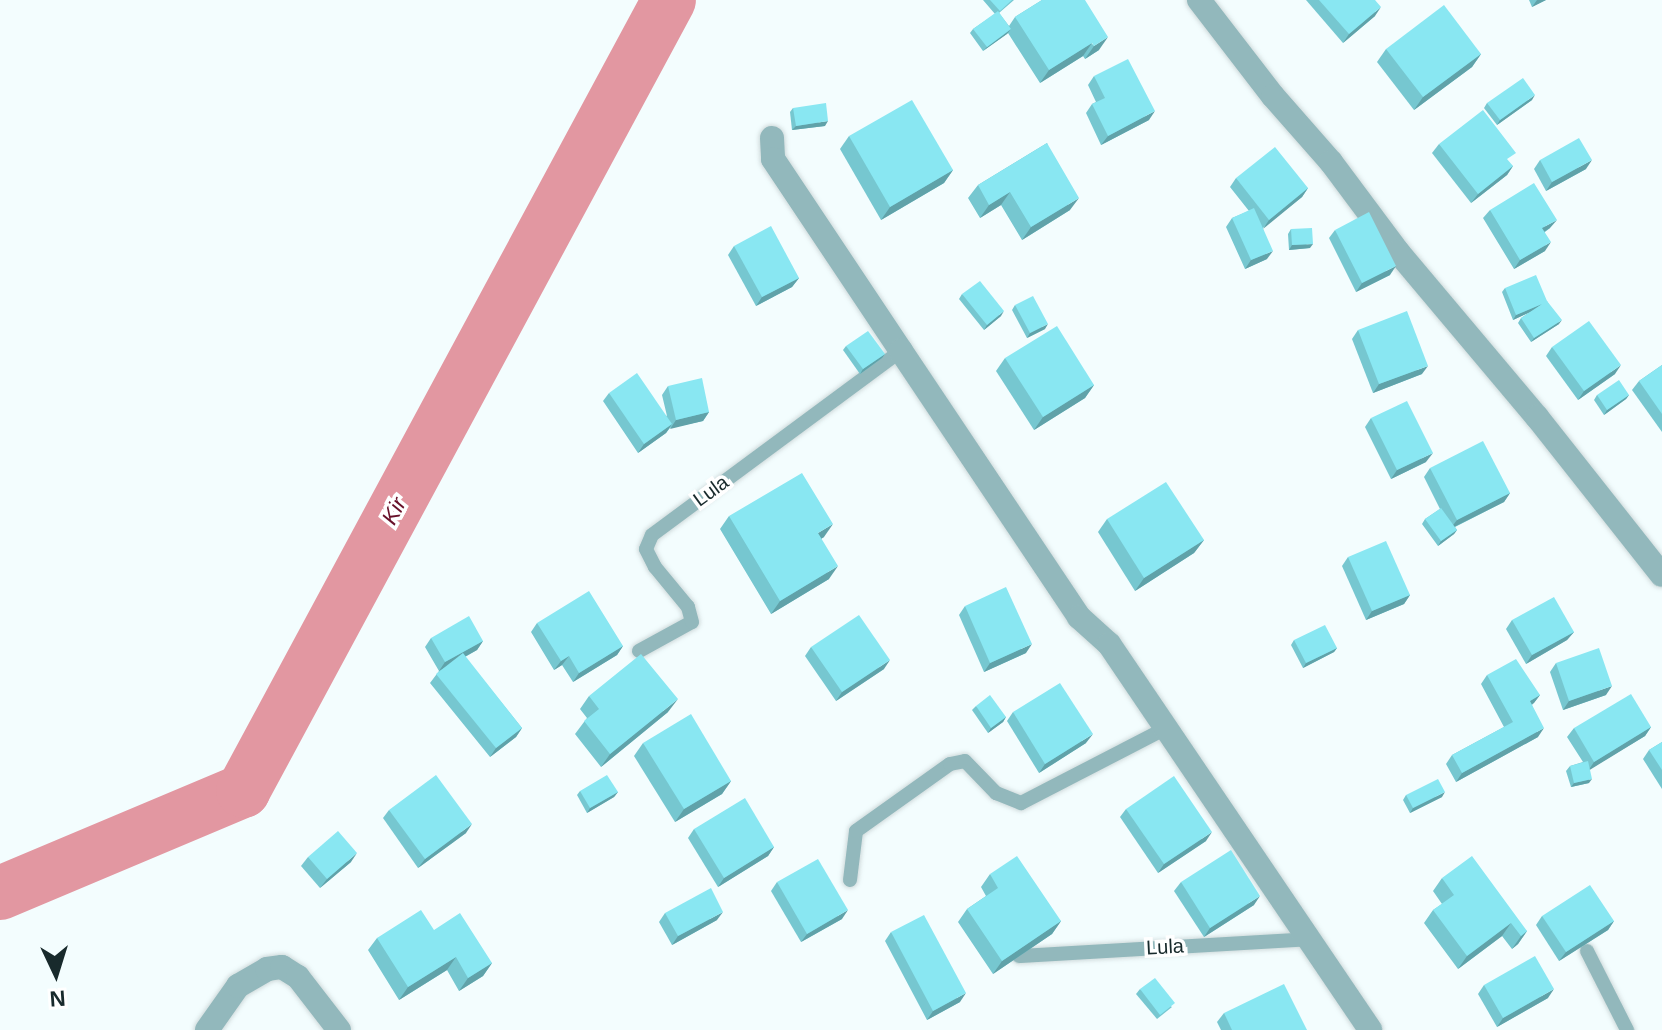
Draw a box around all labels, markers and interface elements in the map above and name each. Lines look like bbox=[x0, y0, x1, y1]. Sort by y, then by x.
street label: Lula bbox=[689, 470, 733, 512]
water label: Kir bbox=[376, 493, 412, 529]
north arrow bbox=[16, 934, 96, 1014]
street label: Lula bbox=[1145, 934, 1185, 960]
text: N bbox=[49, 985, 67, 1011]

